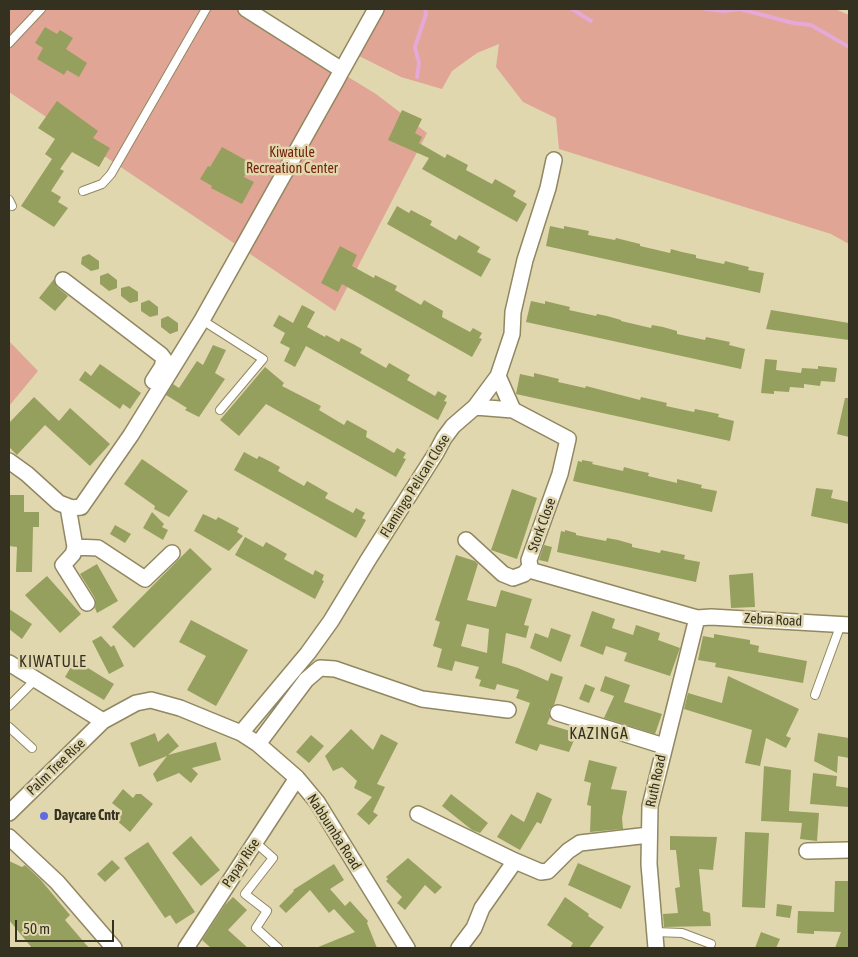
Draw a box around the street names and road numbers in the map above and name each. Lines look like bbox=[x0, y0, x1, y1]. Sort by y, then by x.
street label: Flamingo Pelican Close bbox=[377, 431, 453, 541]
street label: Stork Close bbox=[524, 496, 560, 554]
street label: Zebra Road bbox=[743, 610, 803, 630]
street label: Palm Tree Rise bbox=[23, 735, 89, 799]
street label: Ruth Road bbox=[642, 753, 670, 809]
street label: Nabbumba Road bbox=[303, 791, 365, 873]
street label: Papay Rise bbox=[219, 835, 263, 891]

